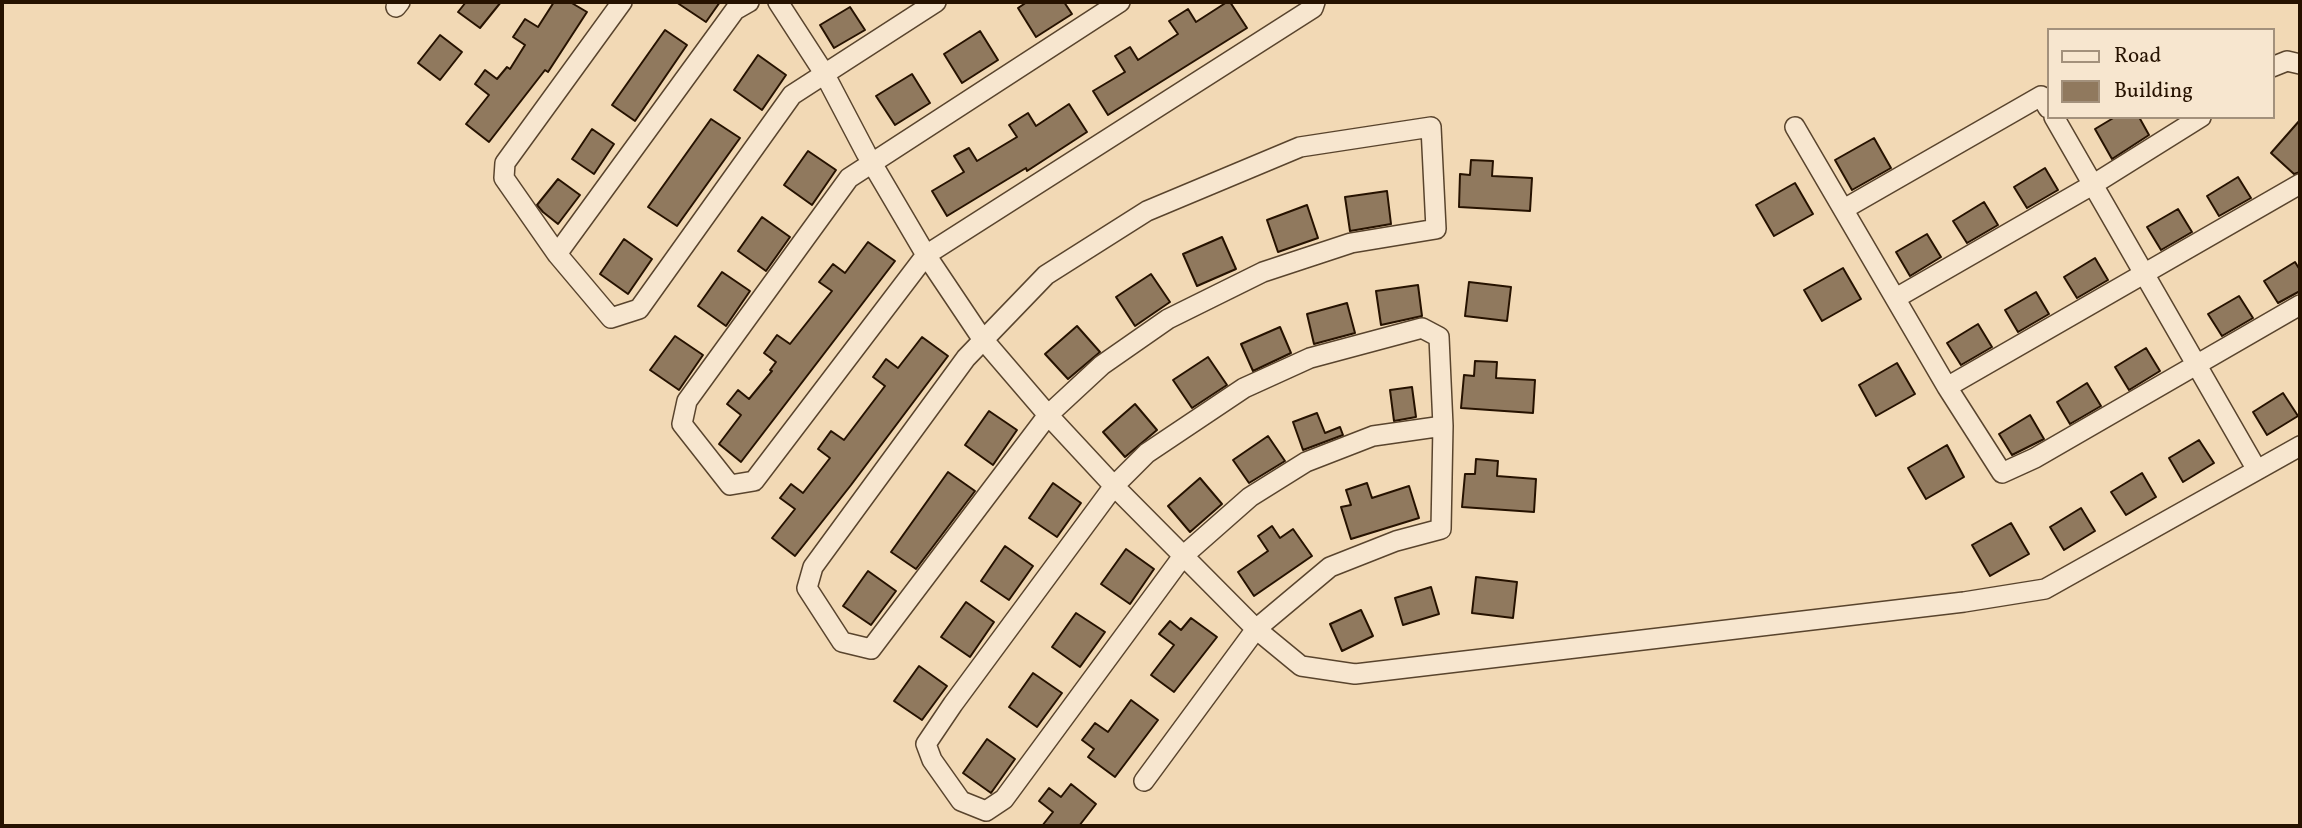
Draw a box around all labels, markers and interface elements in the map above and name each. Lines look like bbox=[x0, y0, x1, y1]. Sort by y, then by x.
legend bbox=[2046, 28, 2274, 119]
text: Road bbox=[2114, 42, 2161, 71]
text: Building bbox=[2114, 77, 2193, 106]

